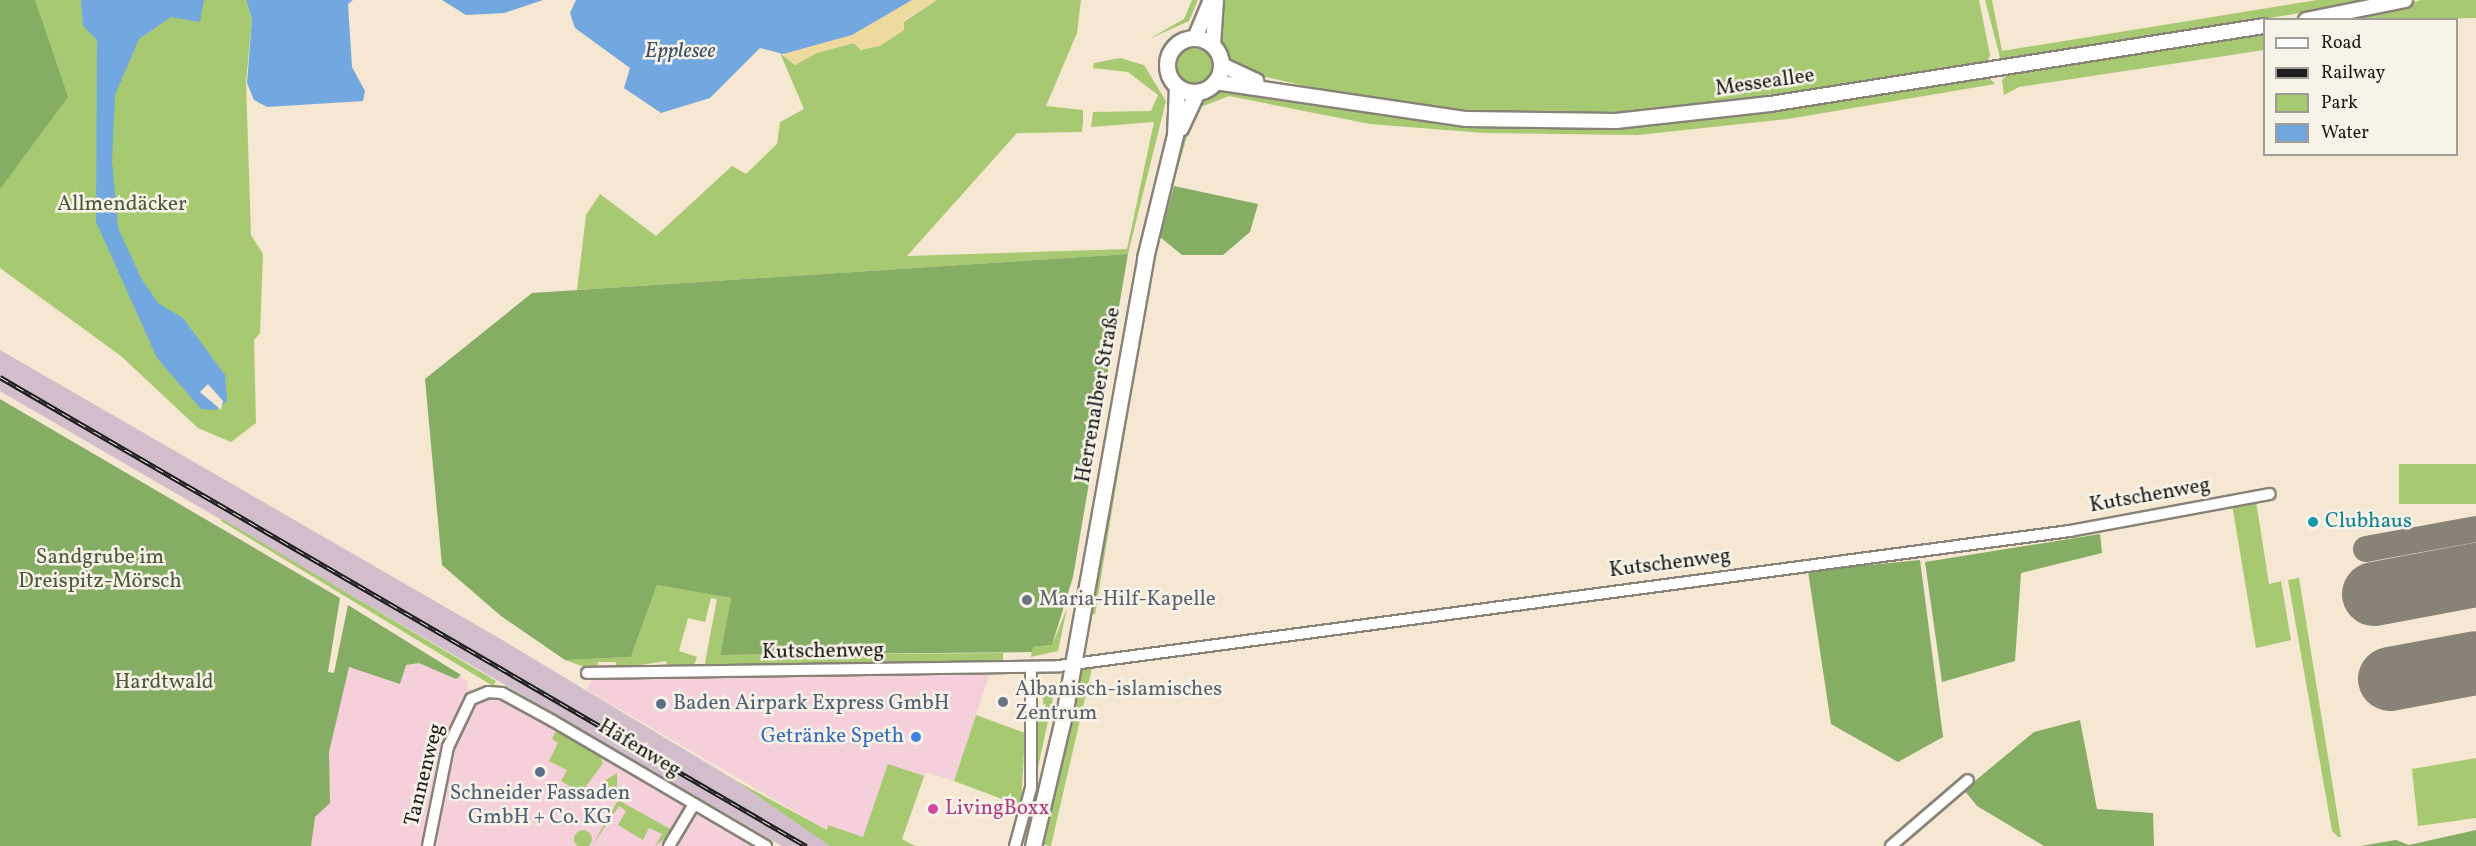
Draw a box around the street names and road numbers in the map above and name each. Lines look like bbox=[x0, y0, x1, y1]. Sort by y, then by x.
street label: Messeallee bbox=[1714, 64, 1816, 102]
street label: Herrenalber Straße bbox=[1071, 305, 1127, 485]
street label: Kutschenweg bbox=[2088, 473, 2212, 519]
street label: Kutschenweg bbox=[1608, 544, 1732, 584]
street label: Kutschenweg bbox=[762, 638, 884, 666]
street label: Häfenweg bbox=[593, 715, 685, 783]
street label: Tannenweg bbox=[400, 721, 450, 829]

